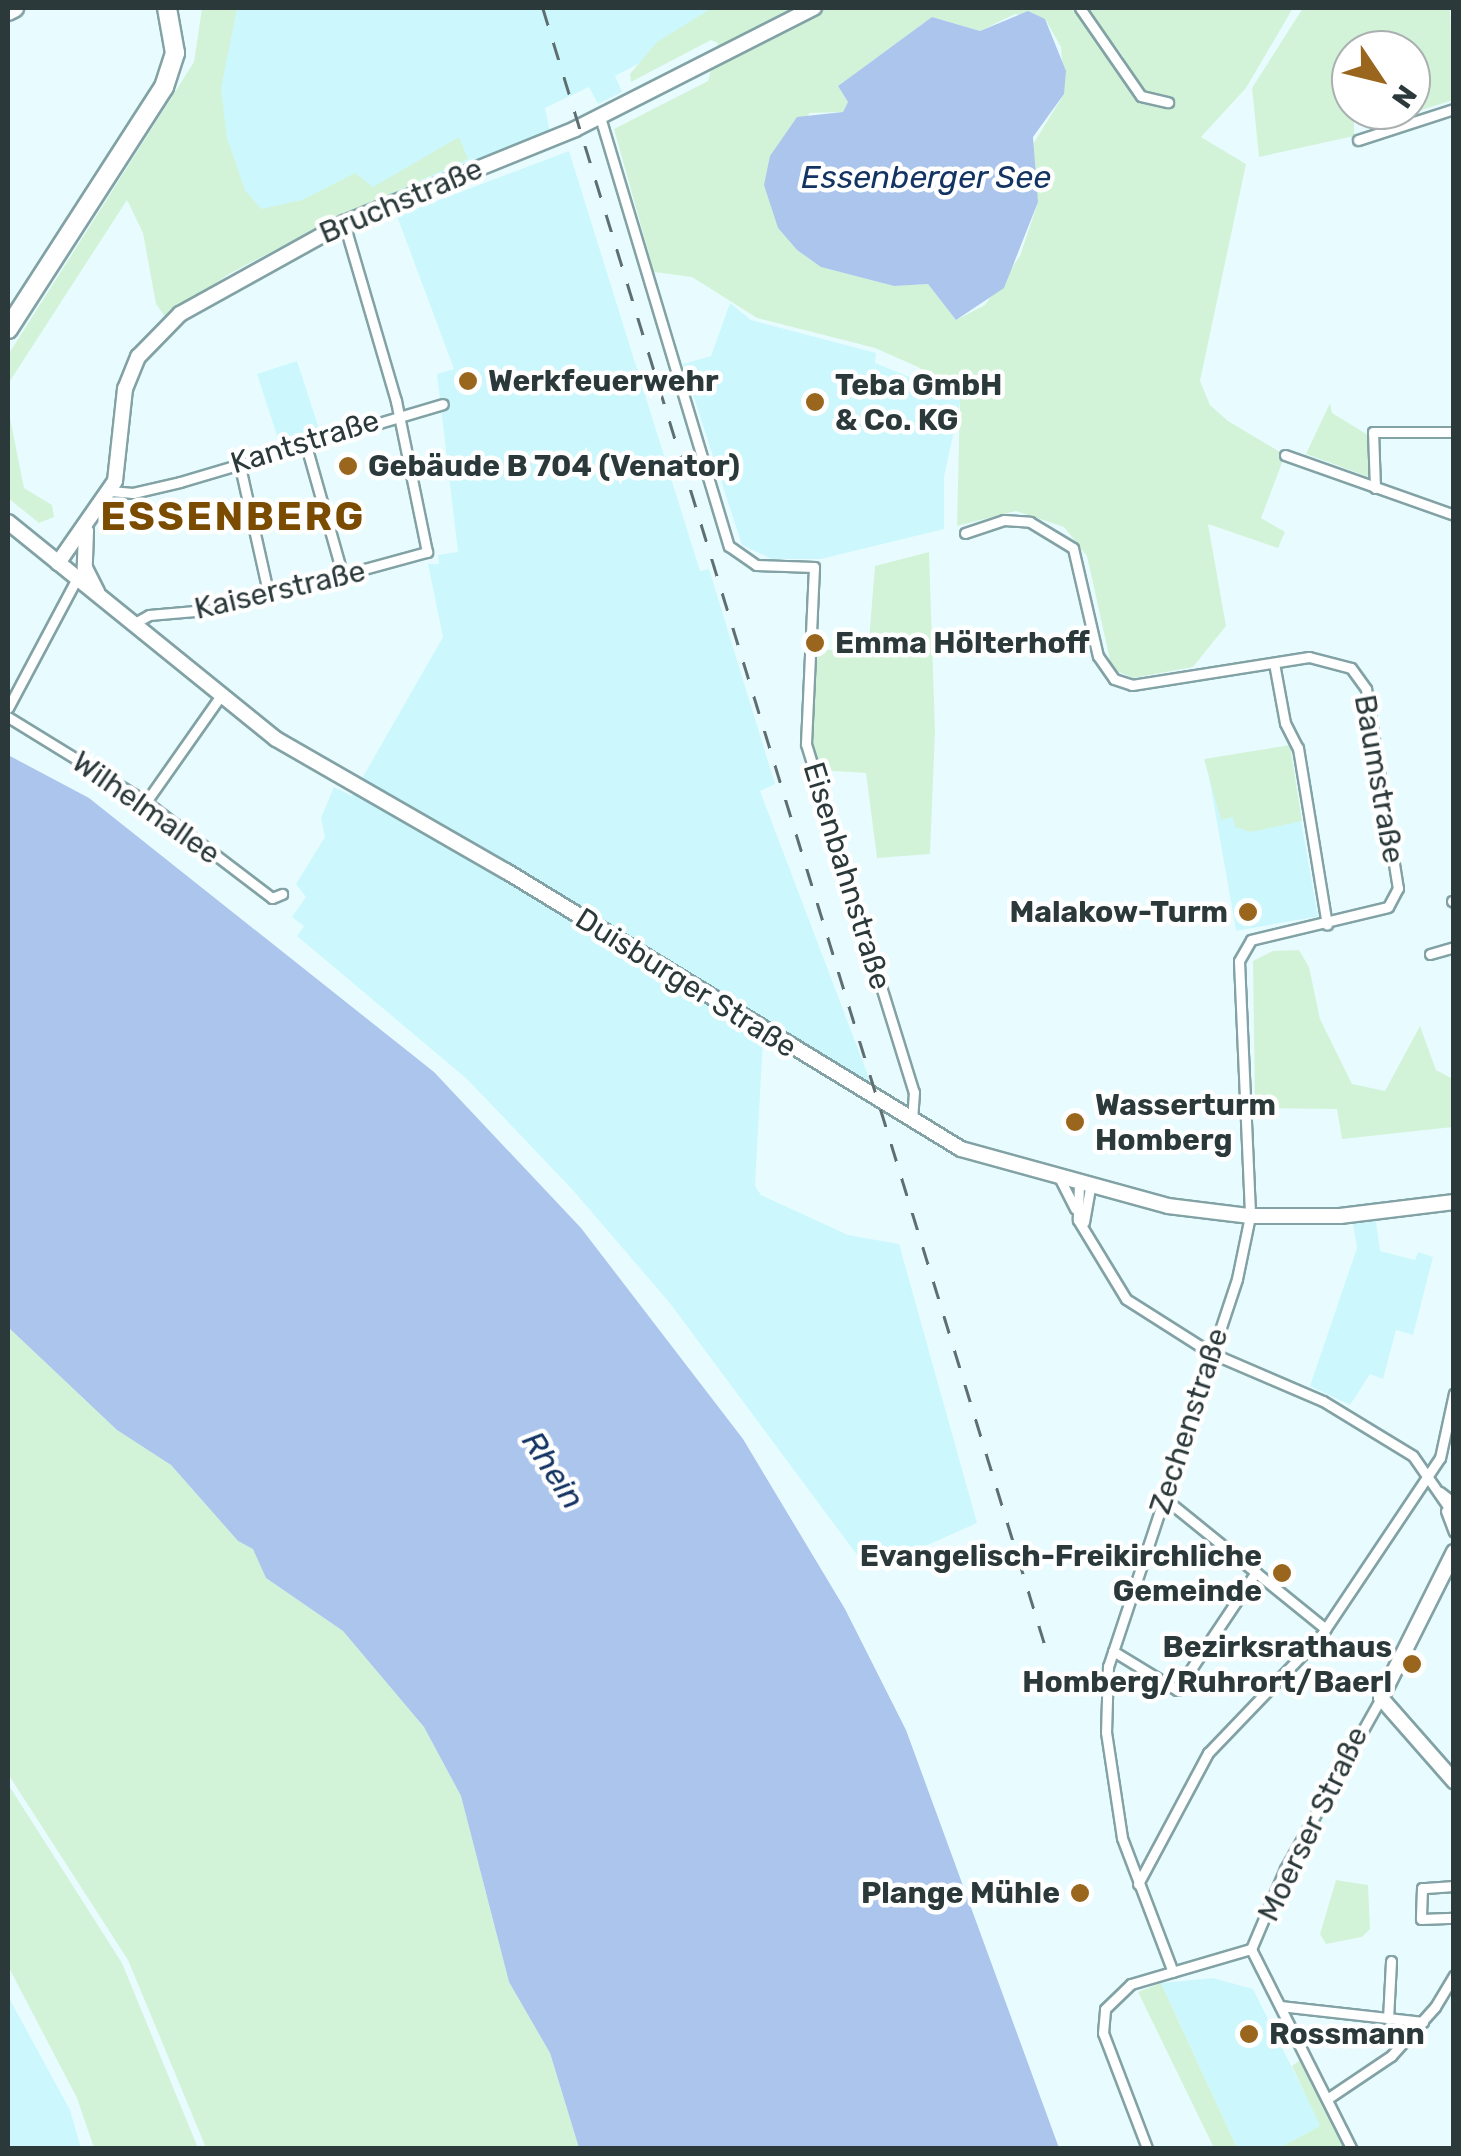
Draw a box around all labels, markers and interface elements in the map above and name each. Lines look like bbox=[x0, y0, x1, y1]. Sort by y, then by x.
north arrow bbox=[1331, 30, 1431, 130]
text: N bbox=[1385, 79, 1424, 114]
street label: Bruchstraße bbox=[314, 151, 488, 251]
water label: Essenberger See bbox=[801, 158, 1051, 196]
place label: Werkfeuerwehr bbox=[488, 363, 719, 399]
place label: Teba GmbH & Co. KG bbox=[835, 367, 1002, 438]
marker: Werkfeuerwehr bbox=[457, 370, 479, 392]
marker: Teba GmbH & Co. KG bbox=[804, 391, 826, 413]
street label: Kantstraße bbox=[226, 402, 384, 482]
place label: Gebäude B 704 (Venator) bbox=[368, 448, 740, 484]
marker: Gebäude B 704 (Venator) bbox=[337, 455, 359, 477]
district label: ESSENBERG bbox=[100, 493, 366, 541]
street label: Kaiserstraße bbox=[191, 553, 369, 627]
place label: Emma Hölterhoff bbox=[835, 625, 1090, 661]
marker: Emma Hölterhoff bbox=[804, 632, 826, 654]
street label: Baumstraße bbox=[1346, 692, 1412, 866]
street label: Wilhelmallee bbox=[65, 744, 227, 872]
street label: Eisenbahnstraße bbox=[795, 758, 899, 994]
place label: Malakow-Turm bbox=[1009, 894, 1228, 930]
street label: Duisburger Straße bbox=[569, 900, 803, 1066]
marker: Malakow-Turm bbox=[1237, 901, 1259, 923]
place label: Wasserturm Homberg bbox=[1095, 1087, 1276, 1158]
marker: Wasserturm Homberg bbox=[1064, 1111, 1086, 1133]
street label: Zechenstraße bbox=[1142, 1323, 1236, 1519]
water label: Rhein bbox=[514, 1424, 592, 1516]
place label: Evangelisch-Freikirchliche Gemeinde bbox=[860, 1538, 1262, 1608]
marker: Evangelisch-Freikirchliche Gemeinde bbox=[1271, 1562, 1293, 1584]
place label: Bezirksrathaus Homberg/Ruhrort/Baerl bbox=[1022, 1629, 1392, 1700]
marker: Bezirksrathaus Homberg/Ruhrort/Baerl bbox=[1401, 1653, 1423, 1675]
street label: Moerser Straße bbox=[1250, 1721, 1376, 1927]
place label: Plange Mühle bbox=[861, 1875, 1060, 1911]
marker: Plange Mühle bbox=[1069, 1882, 1091, 1904]
place label: Rossmann bbox=[1269, 2016, 1425, 2052]
marker: Rossmann bbox=[1238, 2023, 1260, 2045]

